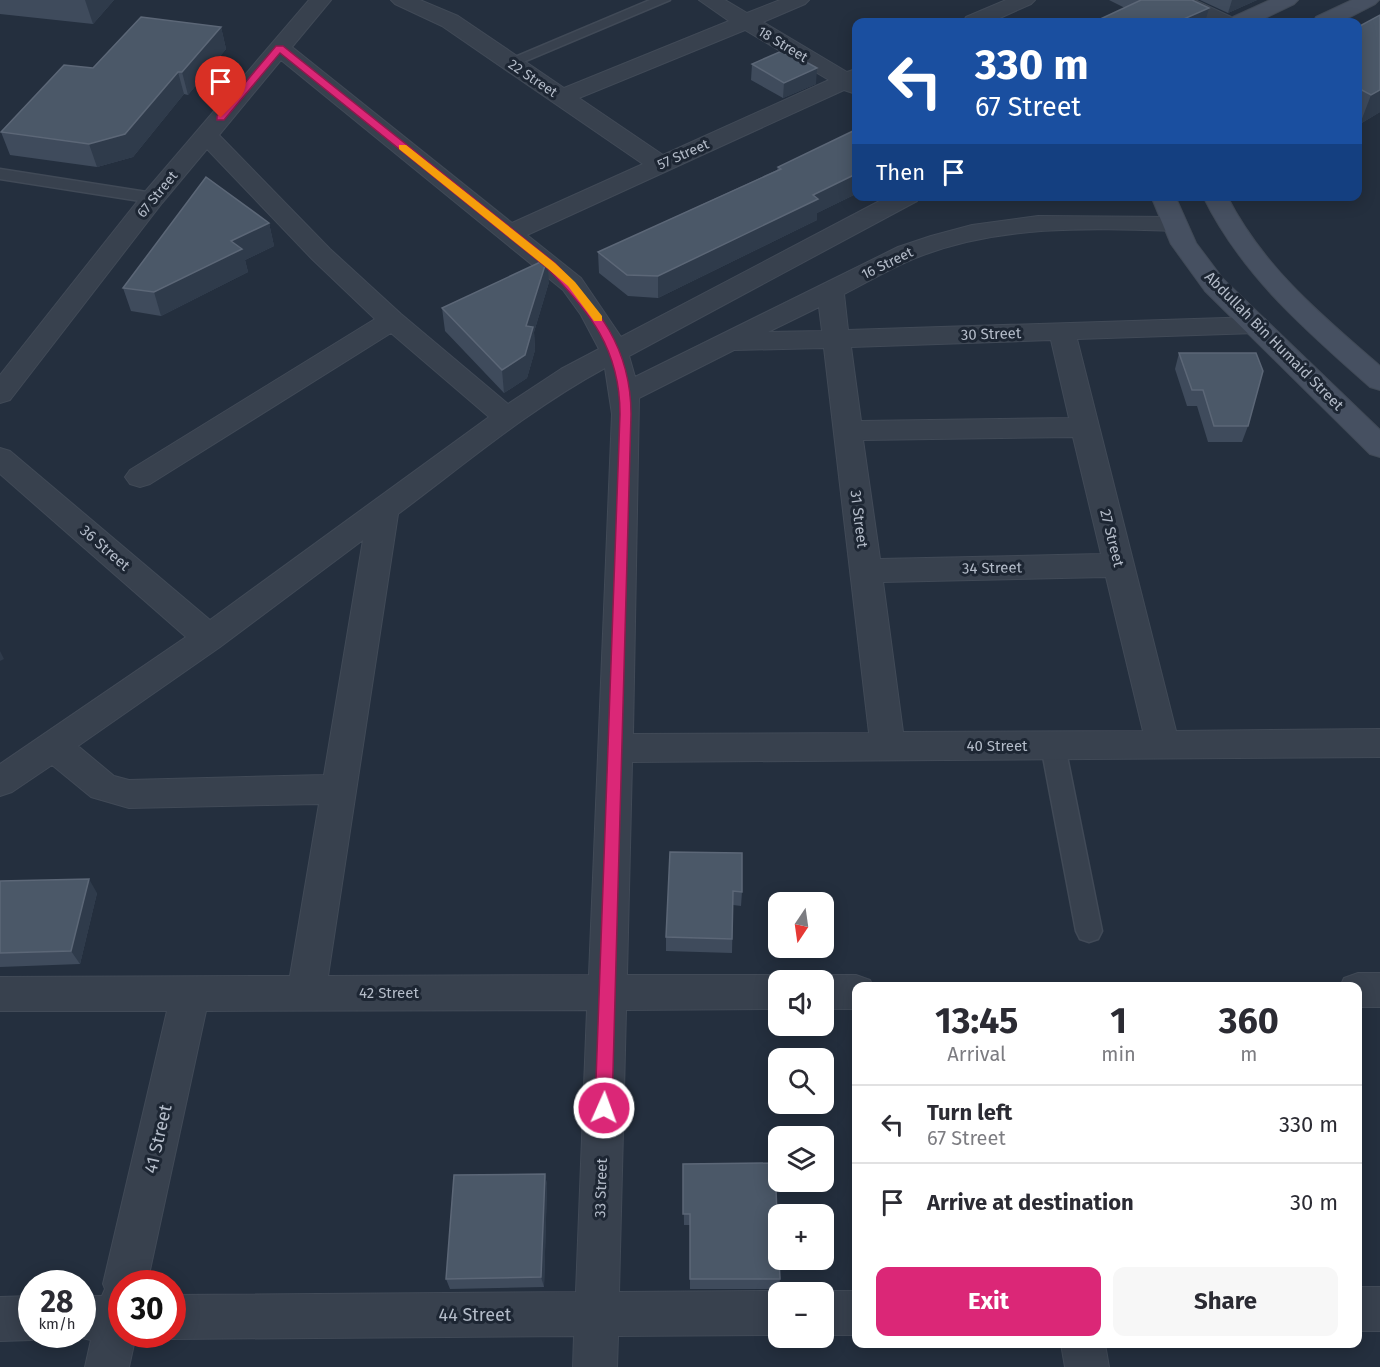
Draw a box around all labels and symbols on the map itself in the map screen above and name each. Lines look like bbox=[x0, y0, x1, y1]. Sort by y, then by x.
street label: 18 Street bbox=[755, 23, 812, 66]
pin bbox=[195, 56, 246, 118]
street label: 22 Street bbox=[505, 56, 561, 102]
street label: 57 Street bbox=[655, 135, 712, 173]
street label: 67 Street bbox=[133, 167, 182, 221]
street label: 16 Street bbox=[859, 243, 917, 283]
street label: Abdullah Bin Humaid Street bbox=[1201, 268, 1348, 415]
street label: 30 Street bbox=[960, 324, 1022, 344]
street label: 31 Street bbox=[847, 489, 872, 550]
street label: 27 Street bbox=[1096, 507, 1128, 569]
street label: 36 Street bbox=[76, 521, 134, 575]
street label: 34 Street bbox=[962, 558, 1023, 578]
street label: 40 Street bbox=[966, 737, 1028, 755]
north arrow bbox=[768, 892, 834, 958]
street label: 42 Street bbox=[359, 984, 419, 1002]
position arrow bbox=[572, 1076, 636, 1140]
street label: 41 Street bbox=[139, 1102, 177, 1176]
street label: 33 Street bbox=[591, 1157, 611, 1218]
speed limit sign: 30 bbox=[108, 1270, 186, 1348]
street label: 44 Street bbox=[439, 1304, 512, 1326]

